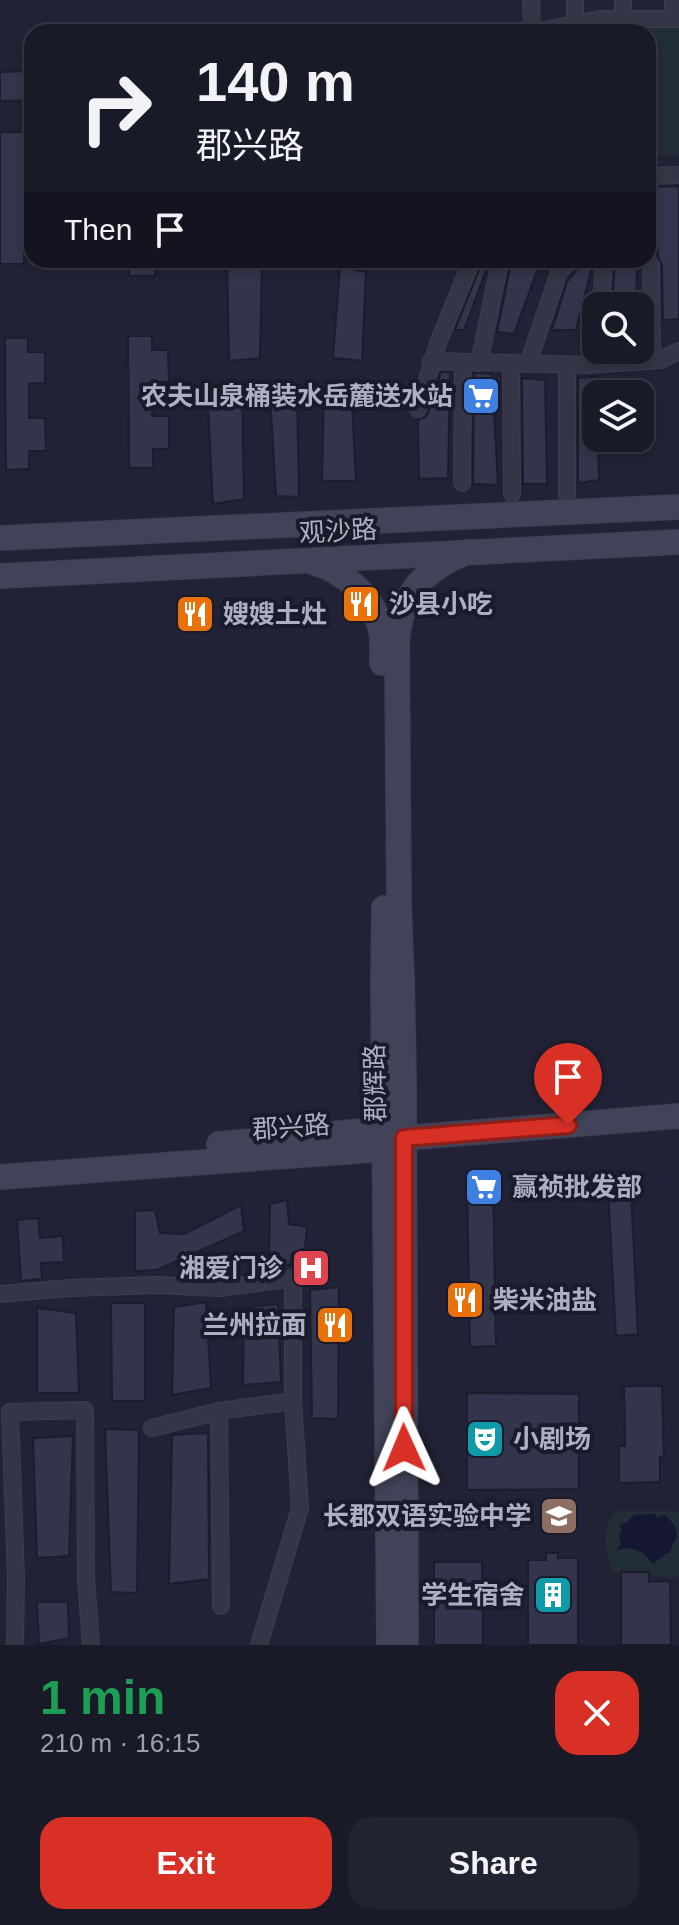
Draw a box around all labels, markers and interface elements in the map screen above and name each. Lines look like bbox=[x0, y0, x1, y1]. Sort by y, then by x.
text: 140 m bbox=[196, 50, 355, 113]
icon: right bbox=[64, 56, 168, 160]
text: 郡兴路 bbox=[196, 125, 304, 166]
icon: arrive bbox=[148, 208, 192, 252]
text: Then bbox=[64, 213, 132, 246]
map controls bbox=[582, 292, 654, 452]
button: search bbox=[582, 292, 654, 364]
supermarket icon: 农夫山泉桶装水岳麓送水站 bbox=[460, 375, 502, 417]
button: layers bbox=[582, 380, 654, 452]
place label: 农夫山泉桶装水岳麓送水站 bbox=[141, 381, 453, 411]
street label: 观沙路 bbox=[298, 514, 378, 548]
restaurant icon: 沙县小吃 bbox=[340, 583, 382, 625]
place label: 沙县小吃 bbox=[389, 589, 493, 619]
restaurant icon: 嫂嫂土灶 bbox=[174, 593, 216, 635]
place label: 嫂嫂土灶 bbox=[223, 599, 327, 629]
pin bbox=[534, 1043, 602, 1125]
street label: 郡辉路 bbox=[359, 1044, 391, 1122]
icon: arrive bbox=[546, 1055, 590, 1099]
street label: 郡兴路 bbox=[251, 1109, 331, 1145]
supermarket icon: 赢祯批发部 bbox=[463, 1166, 505, 1208]
place label: 赢祯批发部 bbox=[512, 1172, 642, 1202]
hospital icon: 湘爱门诊 bbox=[290, 1247, 332, 1289]
place label: 湘爱门诊 bbox=[179, 1253, 284, 1283]
restaurant icon: 柴米油盐 bbox=[444, 1279, 486, 1321]
place label: 柴米油盐 bbox=[493, 1285, 597, 1315]
restaurant icon: 兰州拉面 bbox=[314, 1304, 356, 1346]
place label: 兰州拉面 bbox=[203, 1310, 307, 1340]
position arrow bbox=[362, 1406, 446, 1490]
theatre icon: 小剧场 bbox=[464, 1418, 506, 1460]
place label: 小剧场 bbox=[513, 1424, 591, 1454]
school or university icon: 长郡双语实验中学 bbox=[538, 1495, 580, 1537]
place label: 长郡双语实验中学 bbox=[323, 1501, 531, 1531]
building icon: 学生宿舍 bbox=[532, 1574, 574, 1616]
place label: 学生宿舍 bbox=[421, 1580, 525, 1610]
text: 1 min bbox=[40, 1671, 165, 1724]
button: close bbox=[555, 1671, 639, 1755]
text: 210 m · 16:15 bbox=[40, 1728, 200, 1758]
button: Exit bbox=[40, 1817, 332, 1909]
button: Share bbox=[348, 1817, 639, 1909]

